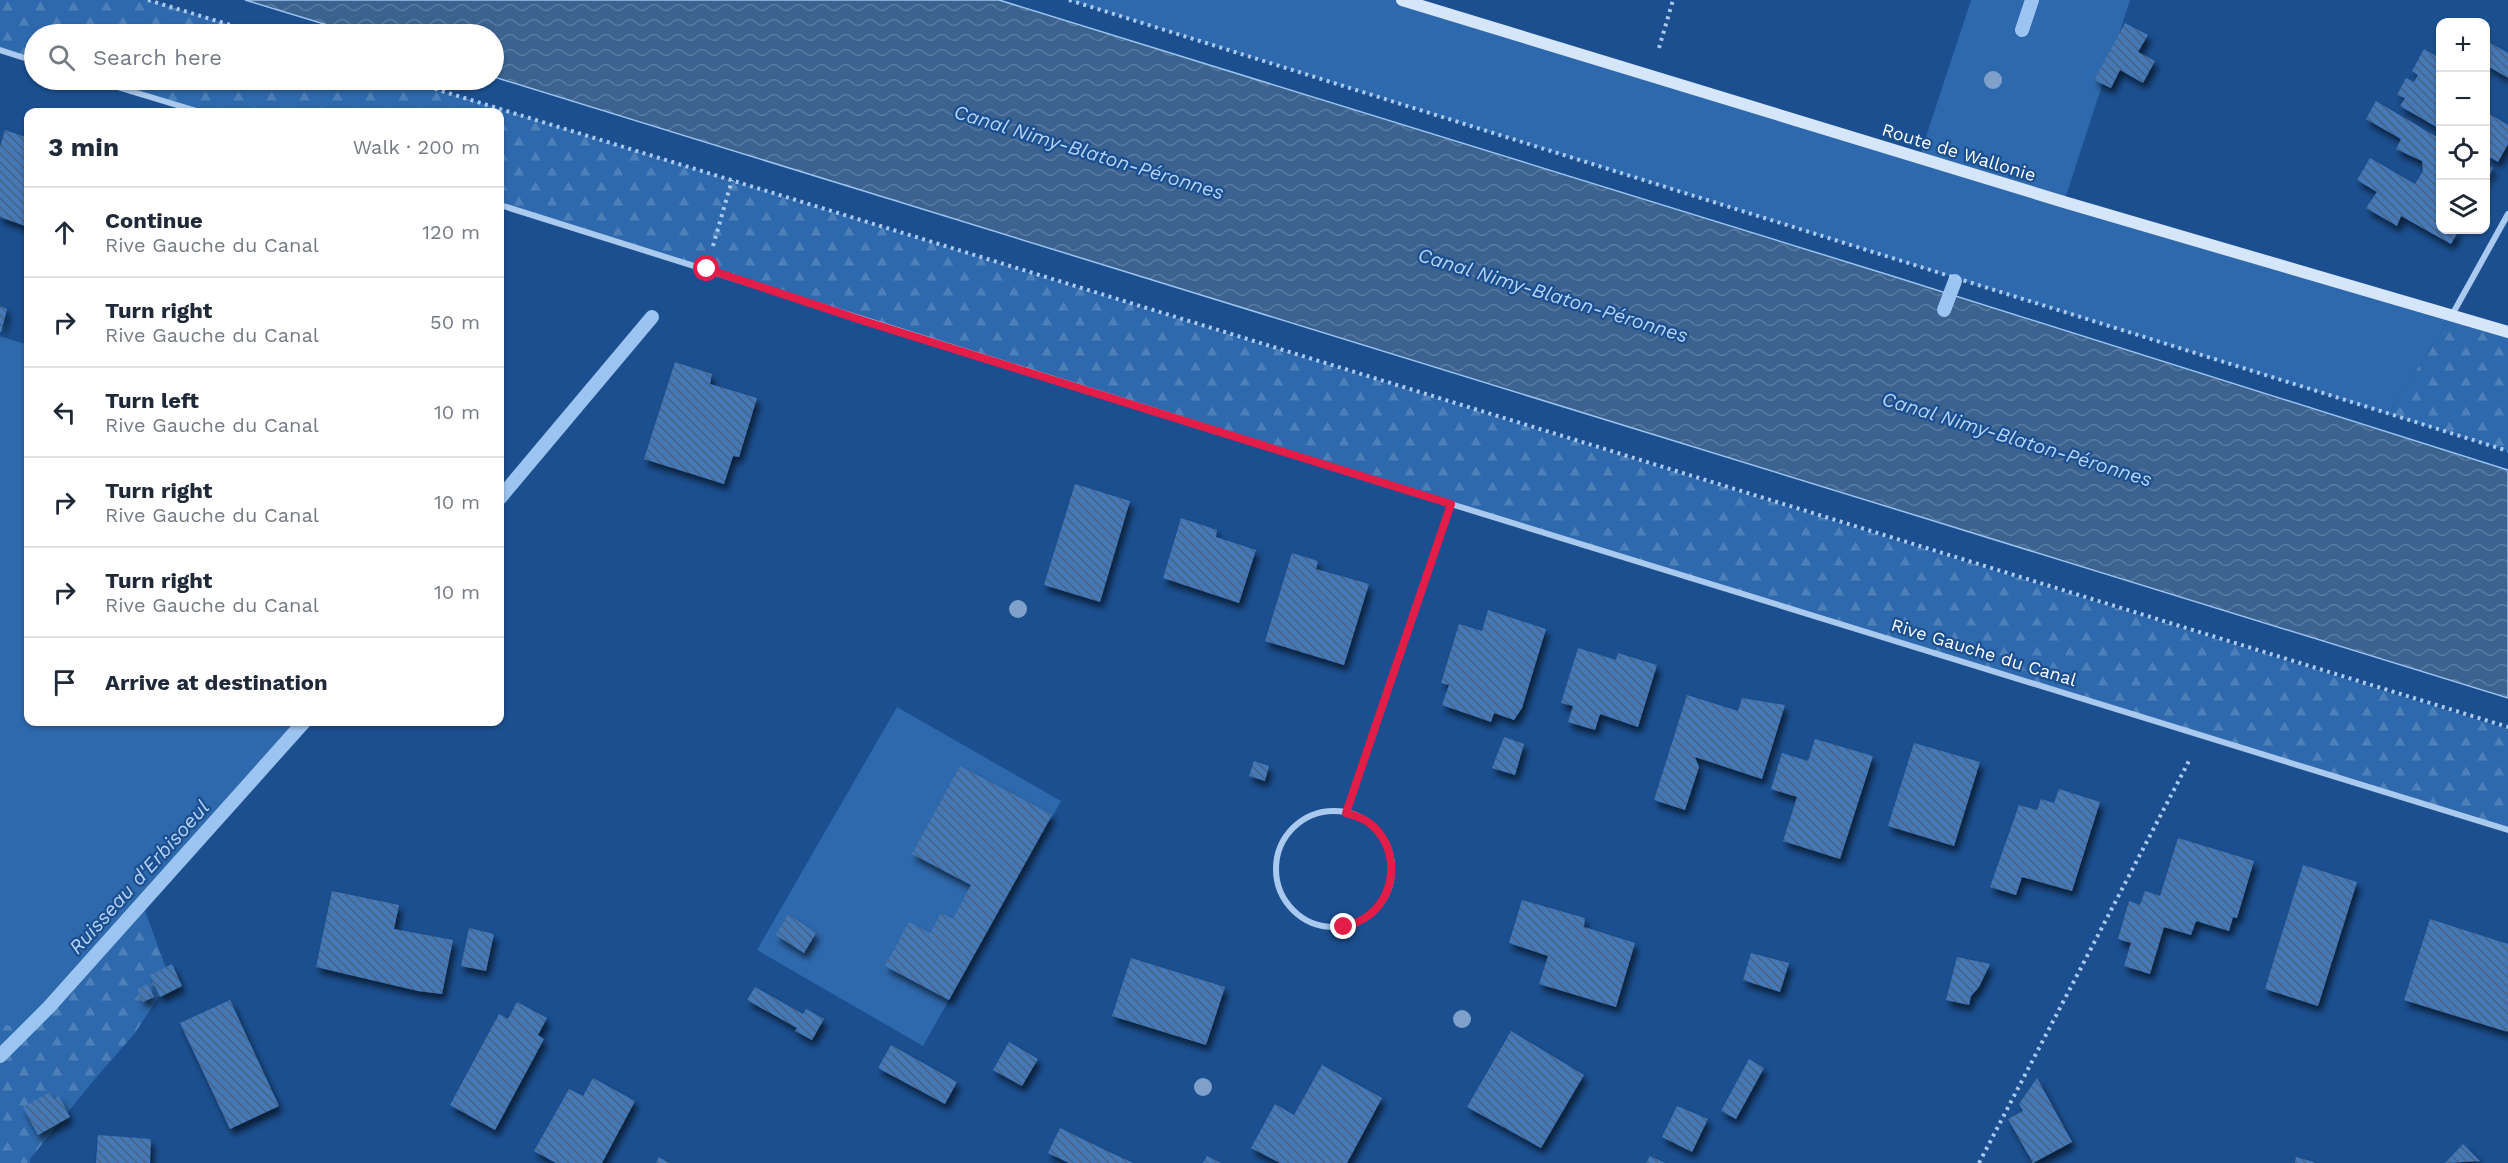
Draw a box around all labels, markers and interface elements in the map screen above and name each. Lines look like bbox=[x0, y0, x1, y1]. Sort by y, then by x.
map controls bbox=[2436, 18, 2490, 234]
button: + bbox=[2436, 18, 2490, 72]
search box bbox=[24, 24, 504, 90]
icon: search bbox=[45, 41, 78, 74]
text: Search here bbox=[93, 45, 222, 70]
button: − bbox=[2436, 72, 2490, 126]
water label: Canal Nimy-Blaton-Péronnes bbox=[951, 99, 1227, 205]
street label: Route de Wallonie bbox=[1879, 119, 2039, 185]
button: locate bbox=[2436, 126, 2490, 180]
text: 3 min bbox=[48, 132, 119, 162]
text: Walk · 200 m bbox=[353, 135, 480, 159]
button: layers bbox=[2436, 180, 2490, 234]
text: Continue bbox=[105, 208, 203, 233]
icon: ahead bbox=[48, 216, 81, 249]
text: 120 m bbox=[422, 220, 480, 244]
text: Rive Gauche du Canal bbox=[105, 233, 319, 257]
water label: Canal Nimy-Blaton-Péronnes bbox=[1415, 242, 1691, 348]
route start bbox=[693, 255, 719, 281]
text: Turn right bbox=[105, 298, 212, 323]
icon: right bbox=[48, 306, 81, 339]
text: 50 m bbox=[430, 310, 480, 334]
text: Rive Gauche du Canal bbox=[105, 323, 319, 347]
water label: Canal Nimy-Blaton-Péronnes bbox=[1879, 386, 2155, 492]
text: Turn left bbox=[105, 388, 199, 413]
icon: left bbox=[48, 396, 81, 429]
text: 10 m bbox=[434, 400, 480, 424]
text: Rive Gauche du Canal bbox=[105, 413, 319, 437]
text: Turn right bbox=[105, 478, 212, 503]
icon: right bbox=[48, 486, 81, 519]
text: 10 m bbox=[434, 490, 480, 514]
text: Rive Gauche du Canal bbox=[105, 503, 319, 527]
text: Turn right bbox=[105, 568, 212, 593]
icon: right bbox=[48, 576, 81, 609]
text: 10 m bbox=[434, 580, 480, 604]
text: Rive Gauche du Canal bbox=[105, 593, 319, 617]
street label: Rive Gauche du Canal bbox=[1889, 614, 2080, 690]
icon: arrive bbox=[48, 666, 81, 699]
text: Arrive at destination bbox=[105, 670, 328, 695]
water label: Ruisseau d'Erbisoeul bbox=[64, 795, 214, 959]
route end bbox=[1330, 913, 1356, 939]

